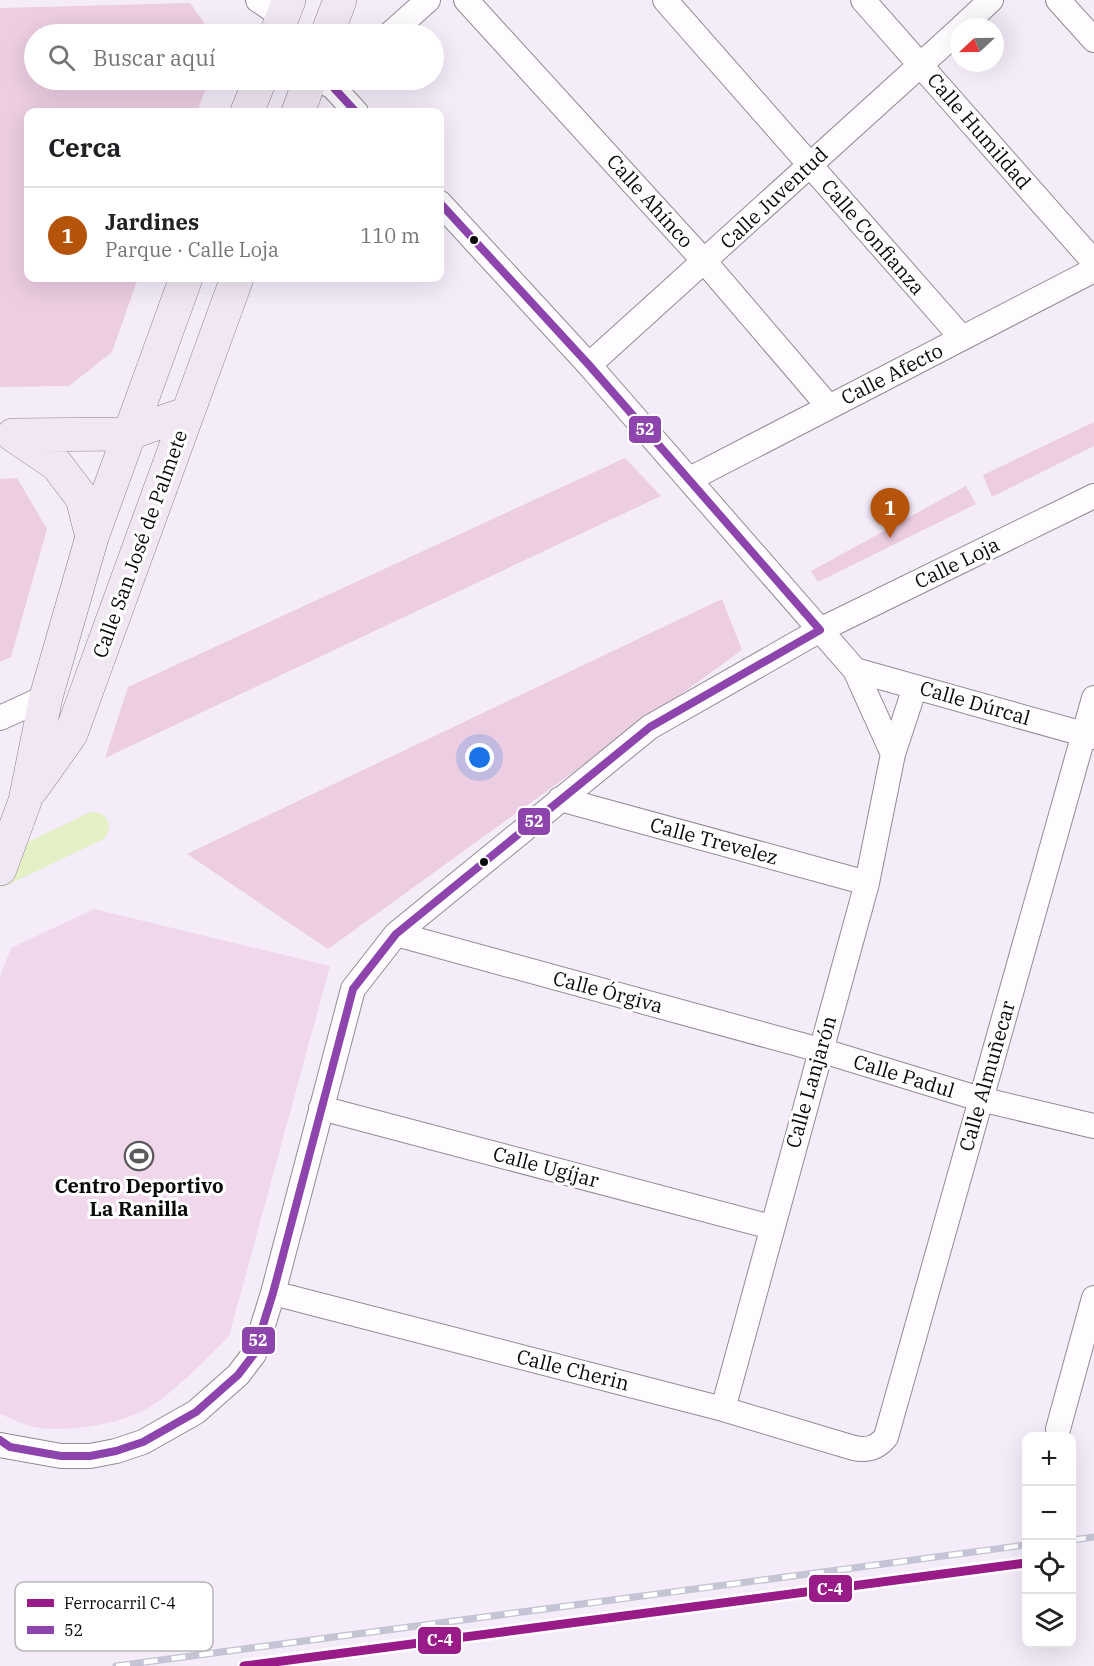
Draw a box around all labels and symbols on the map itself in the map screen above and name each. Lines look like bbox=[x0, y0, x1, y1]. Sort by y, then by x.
north arrow bbox=[950, 18, 1004, 72]
street label: Calle Humildad bbox=[921, 67, 1037, 195]
street label: Calle Juventud bbox=[714, 141, 833, 255]
street label: Calle Ahínco bbox=[601, 148, 700, 253]
street label: Calle Confianza bbox=[816, 173, 931, 300]
unlabelled marker bbox=[468, 234, 480, 246]
street label: Calle Afecto bbox=[836, 336, 947, 411]
line badge: 52 bbox=[628, 415, 662, 444]
text: 52 bbox=[635, 419, 655, 439]
street label: Calle San José de Palmete bbox=[86, 426, 193, 662]
pin: 1 bbox=[870, 488, 910, 538]
street label: Calle Loja bbox=[910, 530, 1004, 595]
street label: Calle Dúrcal bbox=[917, 674, 1033, 731]
your location bbox=[465, 743, 494, 772]
line badge: 52 bbox=[517, 807, 551, 836]
street label: Calle Trevelez bbox=[647, 810, 781, 871]
text: 52 bbox=[524, 811, 544, 831]
unlabelled marker bbox=[478, 856, 490, 868]
street label: Calle Órgiva bbox=[550, 964, 666, 1019]
street label: Calle Almuñecar bbox=[952, 997, 1021, 1154]
street label: Calle Lanjarón bbox=[779, 1012, 842, 1151]
street label: Calle Padul bbox=[850, 1047, 958, 1104]
street label: Calle Ugíjar bbox=[490, 1139, 602, 1194]
sports icon: Centro Deportivo La Ranilla bbox=[123, 1140, 155, 1172]
place label: Centro Deportivo La Ranilla bbox=[54, 1172, 224, 1222]
line badge: 52 bbox=[241, 1326, 276, 1355]
text: 52 bbox=[248, 1330, 268, 1350]
street label: Calle Cherin bbox=[514, 1342, 632, 1397]
line badge: C-4 bbox=[808, 1574, 853, 1603]
text: C-4 bbox=[817, 1579, 844, 1599]
legend bbox=[15, 1582, 213, 1651]
text: Ferrocarril C-4 bbox=[64, 1593, 176, 1613]
text: 52 bbox=[64, 1620, 83, 1640]
line badge: C-4 bbox=[417, 1626, 462, 1655]
text: C-4 bbox=[427, 1630, 454, 1650]

